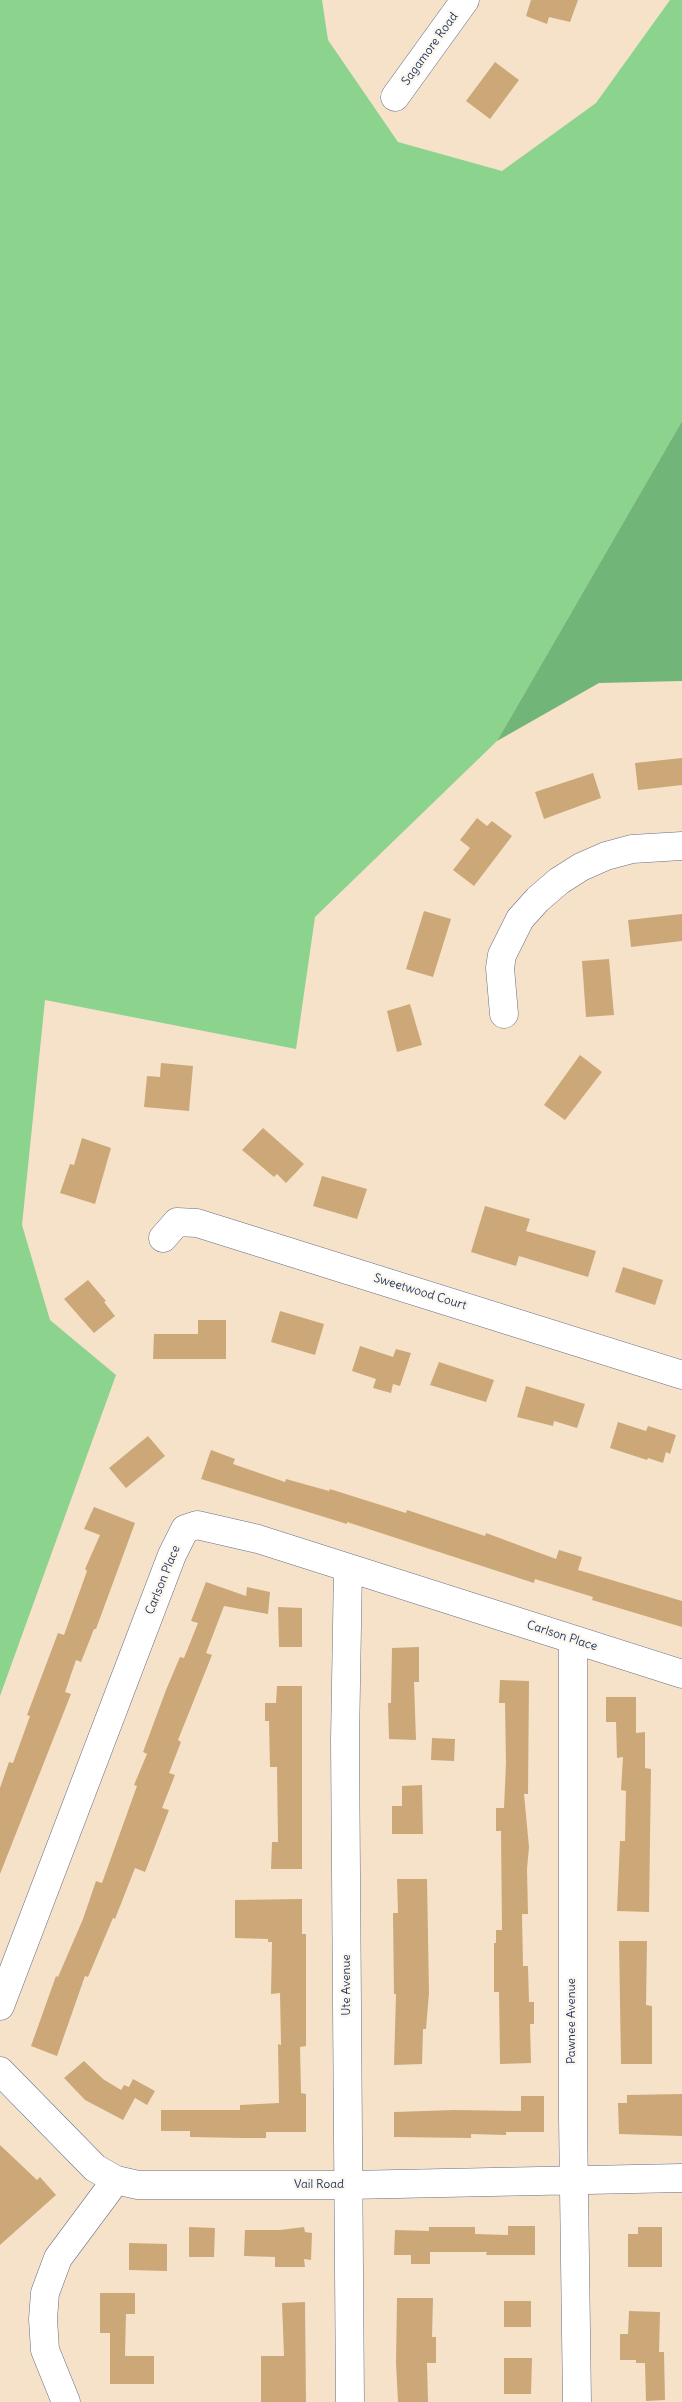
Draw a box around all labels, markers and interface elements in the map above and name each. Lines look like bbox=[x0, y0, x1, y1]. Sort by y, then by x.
street label: Sagamore Road bbox=[399, 10, 461, 88]
street label: Sweetwood Court bbox=[372, 1271, 468, 1313]
street label: Carlson Place bbox=[143, 1543, 183, 1617]
street label: Carlson Place bbox=[525, 1618, 599, 1654]
street label: Ute Avenue bbox=[340, 1954, 354, 2016]
street label: Pawnee Avenue bbox=[565, 1978, 579, 2064]
street label: Vail Road bbox=[294, 2178, 344, 2192]

